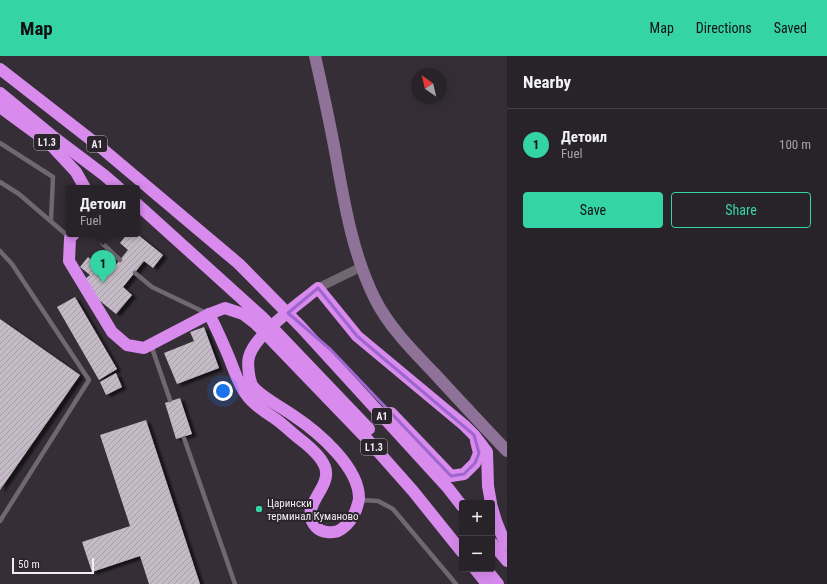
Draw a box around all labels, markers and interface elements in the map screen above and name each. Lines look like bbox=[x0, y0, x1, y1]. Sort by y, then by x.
text: Map bbox=[20, 17, 53, 40]
text: Map bbox=[650, 20, 674, 36]
text: Directions bbox=[696, 20, 752, 36]
text: Saved bbox=[774, 20, 807, 36]
north arrow bbox=[411, 68, 447, 104]
text: Nearby bbox=[523, 72, 571, 92]
text: Детоил bbox=[561, 128, 607, 146]
road number: L1.3 bbox=[34, 134, 60, 150]
road number: A1 bbox=[87, 136, 107, 152]
text: 1 bbox=[533, 137, 539, 152]
text: 100 m bbox=[779, 137, 811, 152]
text: Fuel bbox=[561, 146, 582, 161]
popup bbox=[66, 185, 140, 237]
button: Save bbox=[523, 192, 663, 228]
button: Share bbox=[671, 192, 811, 228]
text: Детоил bbox=[80, 195, 126, 213]
text: Fuel bbox=[80, 213, 101, 228]
pin: 1 bbox=[90, 250, 116, 283]
your location bbox=[213, 381, 233, 401]
road number: A1 bbox=[372, 408, 392, 424]
road number: L1.3 bbox=[361, 439, 387, 455]
place label: Царински терминал Куманово bbox=[267, 497, 359, 523]
map controls bbox=[459, 500, 495, 572]
button: + bbox=[459, 500, 495, 536]
marker: Царински терминал Куманово bbox=[254, 504, 264, 514]
button: − bbox=[459, 536, 495, 572]
scale bar bbox=[12, 556, 94, 575]
text: 50 m bbox=[18, 558, 40, 571]

